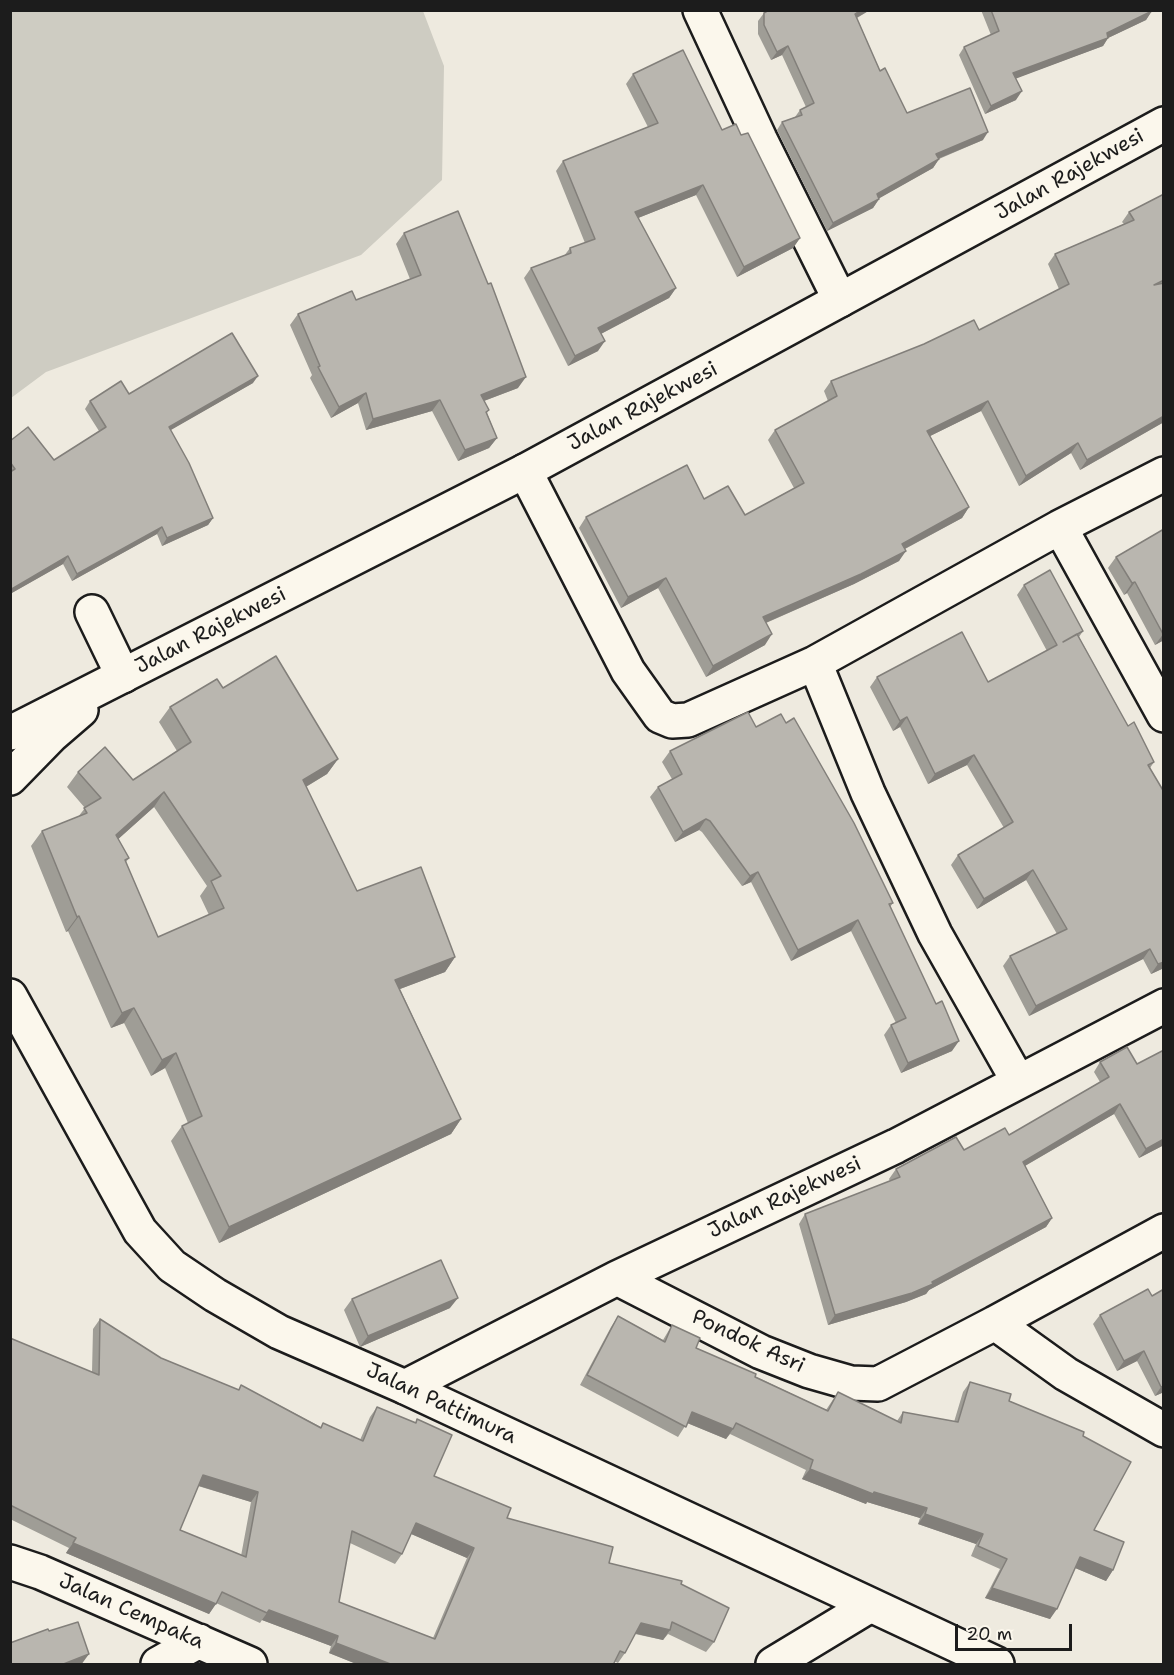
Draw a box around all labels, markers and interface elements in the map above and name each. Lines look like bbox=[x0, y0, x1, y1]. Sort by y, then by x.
street label: Jalan Rajekwesi bbox=[991, 124, 1149, 226]
street label: Jalan Rajekwesi bbox=[564, 357, 722, 457]
street label: Jalan Rajekwesi bbox=[131, 582, 291, 680]
street label: Jalan Rajekwesi bbox=[704, 1151, 866, 1245]
street label: Pondok Asri bbox=[687, 1305, 809, 1379]
street label: Jalan Pattimura bbox=[362, 1358, 520, 1450]
street label: Jalan Cempaka bbox=[54, 1569, 208, 1655]
scale bar bbox=[958, 1612, 1075, 1650]
text: 20 m bbox=[966, 1622, 1012, 1646]

